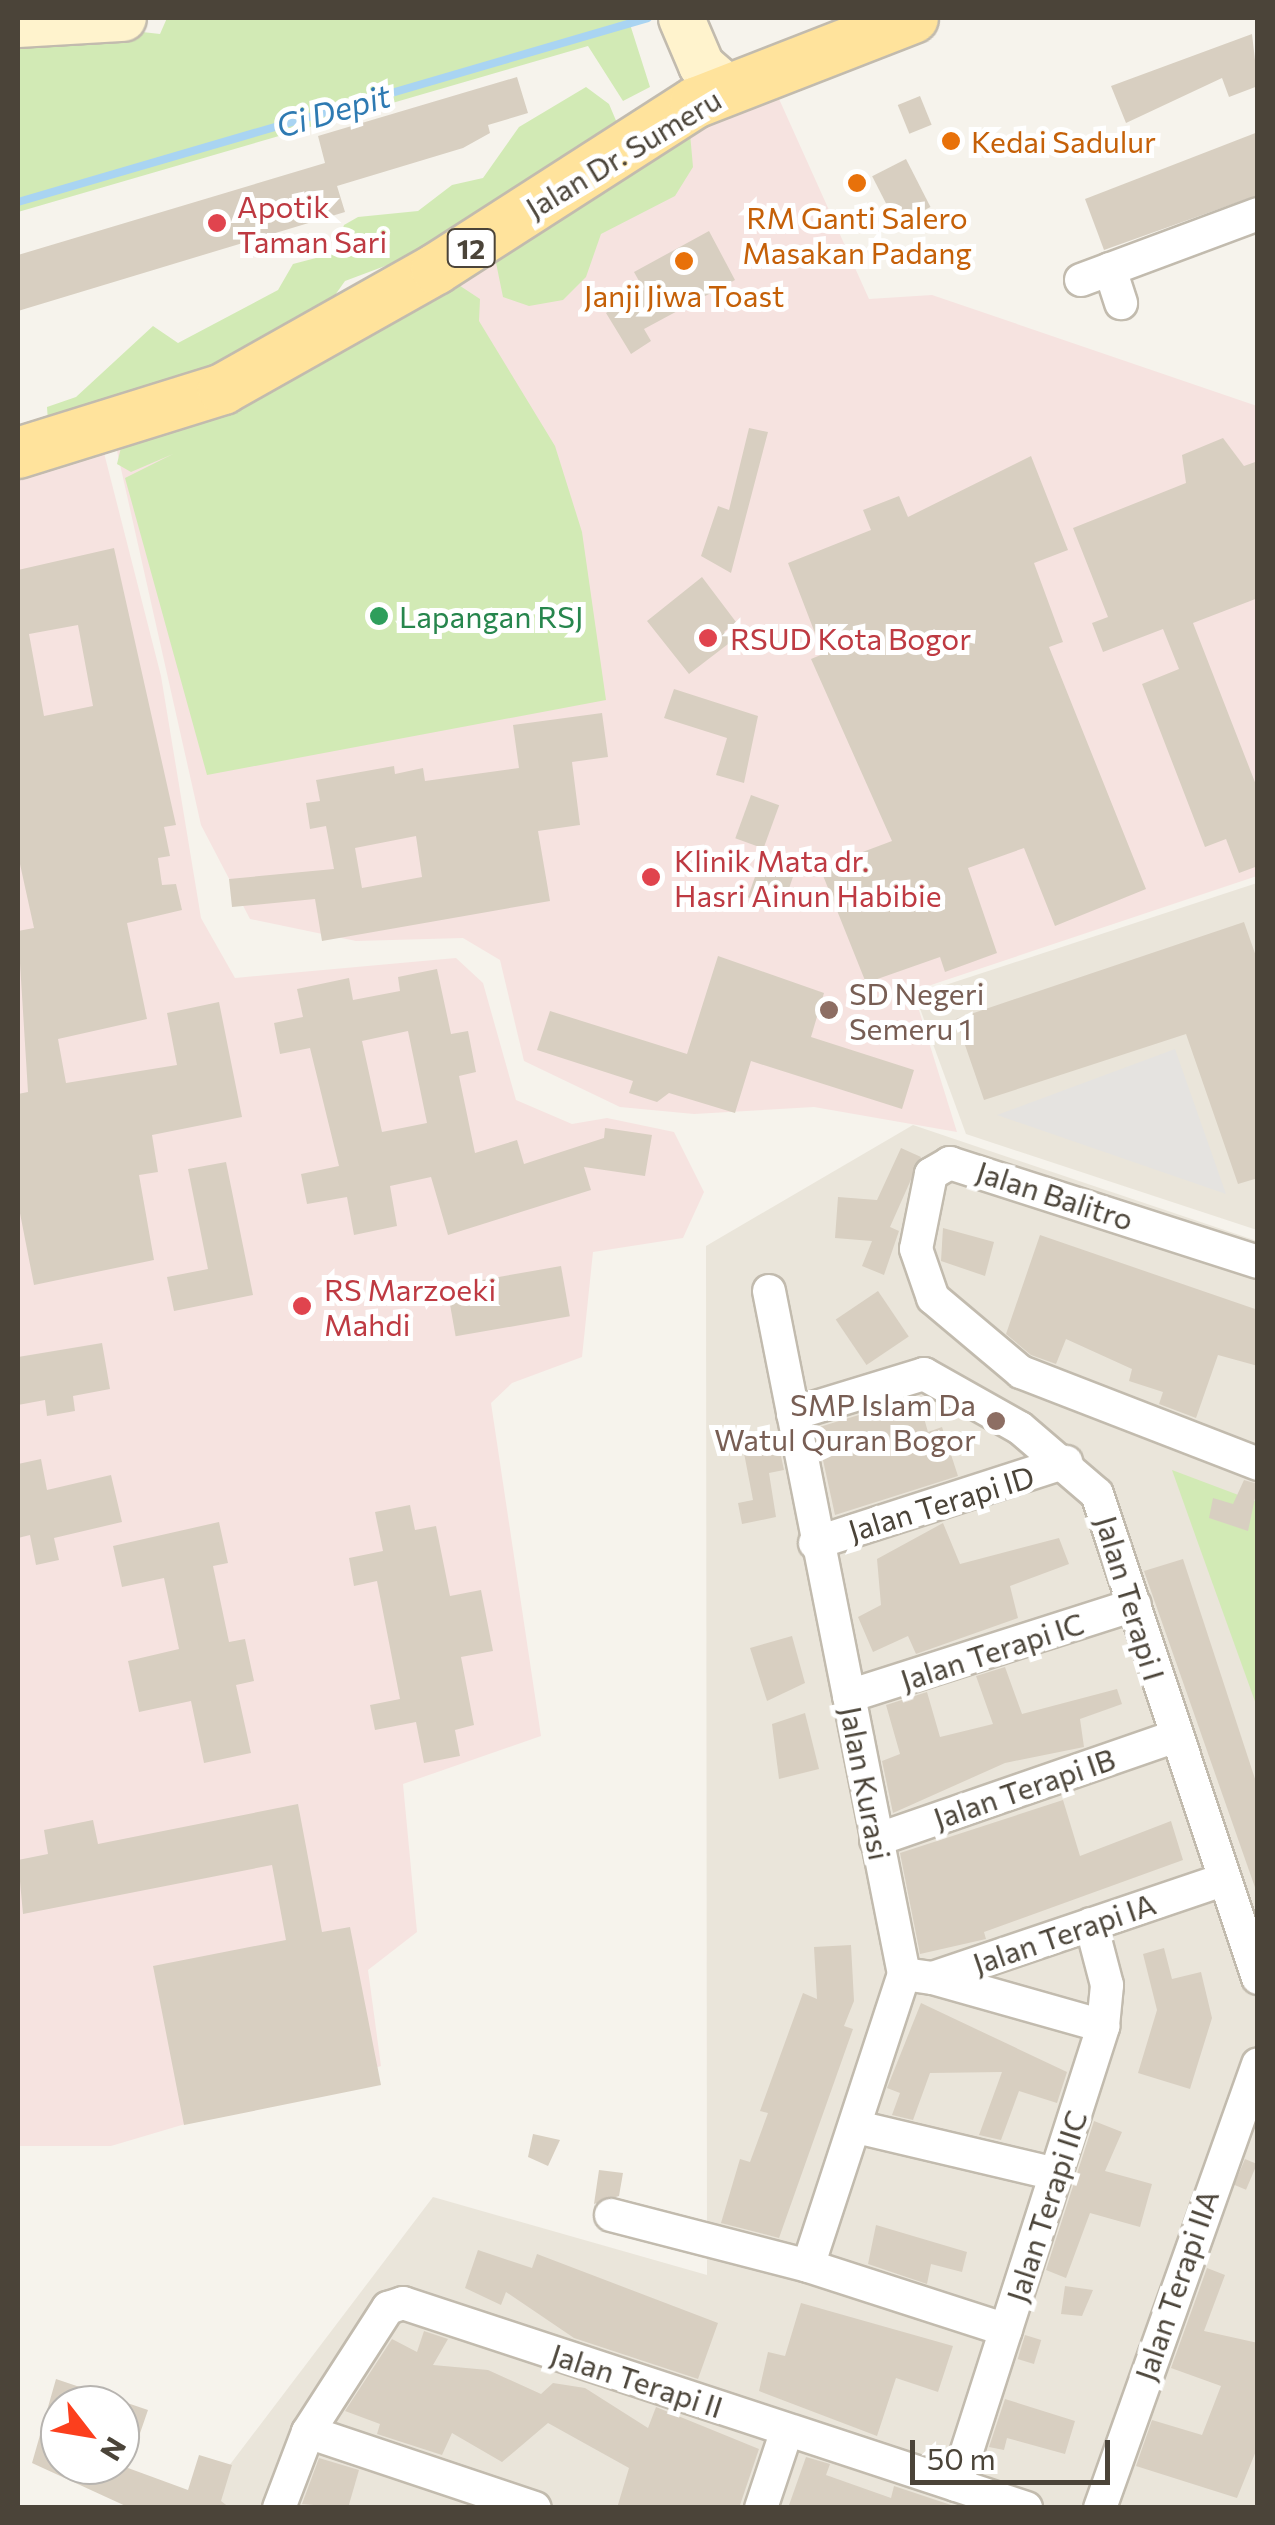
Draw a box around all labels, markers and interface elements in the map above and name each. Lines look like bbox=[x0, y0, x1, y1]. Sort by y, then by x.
water label: Ci Depit bbox=[271, 75, 395, 145]
street label: Jalan Dr. Sumeru bbox=[519, 81, 727, 225]
place label: Kedai Sadulur bbox=[971, 123, 1156, 159]
marker: Kedai Sadulur bbox=[940, 130, 962, 152]
marker: RM Ganti Salero Masakan Padang bbox=[846, 172, 868, 194]
place label: Apotik Taman Sari bbox=[237, 188, 387, 258]
place label: RM Ganti Salero Masakan Padang bbox=[742, 199, 972, 270]
marker: Apotik Taman Sari bbox=[206, 212, 228, 234]
road number: 12 bbox=[446, 225, 496, 271]
marker: Janji Jiwa Toast bbox=[673, 250, 695, 272]
place label: Janji Jiwa Toast bbox=[584, 277, 784, 313]
place label: Lapangan RSJ bbox=[399, 598, 584, 634]
marker: Lapangan RSJ bbox=[368, 605, 390, 627]
place label: RSUD Kota Bogor bbox=[730, 620, 971, 656]
marker: RSUD Kota Bogor bbox=[695, 625, 721, 651]
place label: Klinik Mata dr. Hasri Ainun Habibie bbox=[674, 842, 941, 912]
marker: Klinik Mata dr. Hasri Ainun Habibie bbox=[638, 864, 664, 890]
place label: SD Negeri Semeru 1 bbox=[849, 975, 984, 1046]
marker: SD Negeri Semeru 1 bbox=[818, 999, 840, 1021]
street label: Jalan Balitro bbox=[972, 1153, 1138, 1237]
place label: RS Marzoeki Mahdi bbox=[324, 1271, 496, 1342]
marker: RS Marzoeki Mahdi bbox=[289, 1293, 315, 1319]
place label: SMP Islam Da Watul Quran Bogor bbox=[714, 1386, 976, 1456]
marker: SMP Islam Da Watul Quran Bogor bbox=[985, 1410, 1007, 1432]
street label: Jalan Terapi ID bbox=[844, 1458, 1038, 1548]
street label: Jalan Terapi I bbox=[1089, 1511, 1173, 1685]
street label: Jalan Terapi IC bbox=[896, 1604, 1088, 1698]
street label: Jalan Kurasi bbox=[833, 1703, 899, 1863]
street label: Jalan Terapi IB bbox=[928, 1740, 1120, 1836]
street label: Jalan Terapi IA bbox=[968, 1885, 1160, 1981]
street label: Jalan Terapi IIC bbox=[998, 2106, 1094, 2306]
street label: Jalan Terapi IIA bbox=[1127, 2185, 1225, 2385]
street label: Jalan Terapi II bbox=[546, 2335, 728, 2425]
north arrow bbox=[40, 2385, 140, 2485]
scale bar bbox=[915, 2420, 1115, 2482]
text: N bbox=[94, 2432, 134, 2467]
text: 50 m bbox=[927, 2439, 996, 2476]

